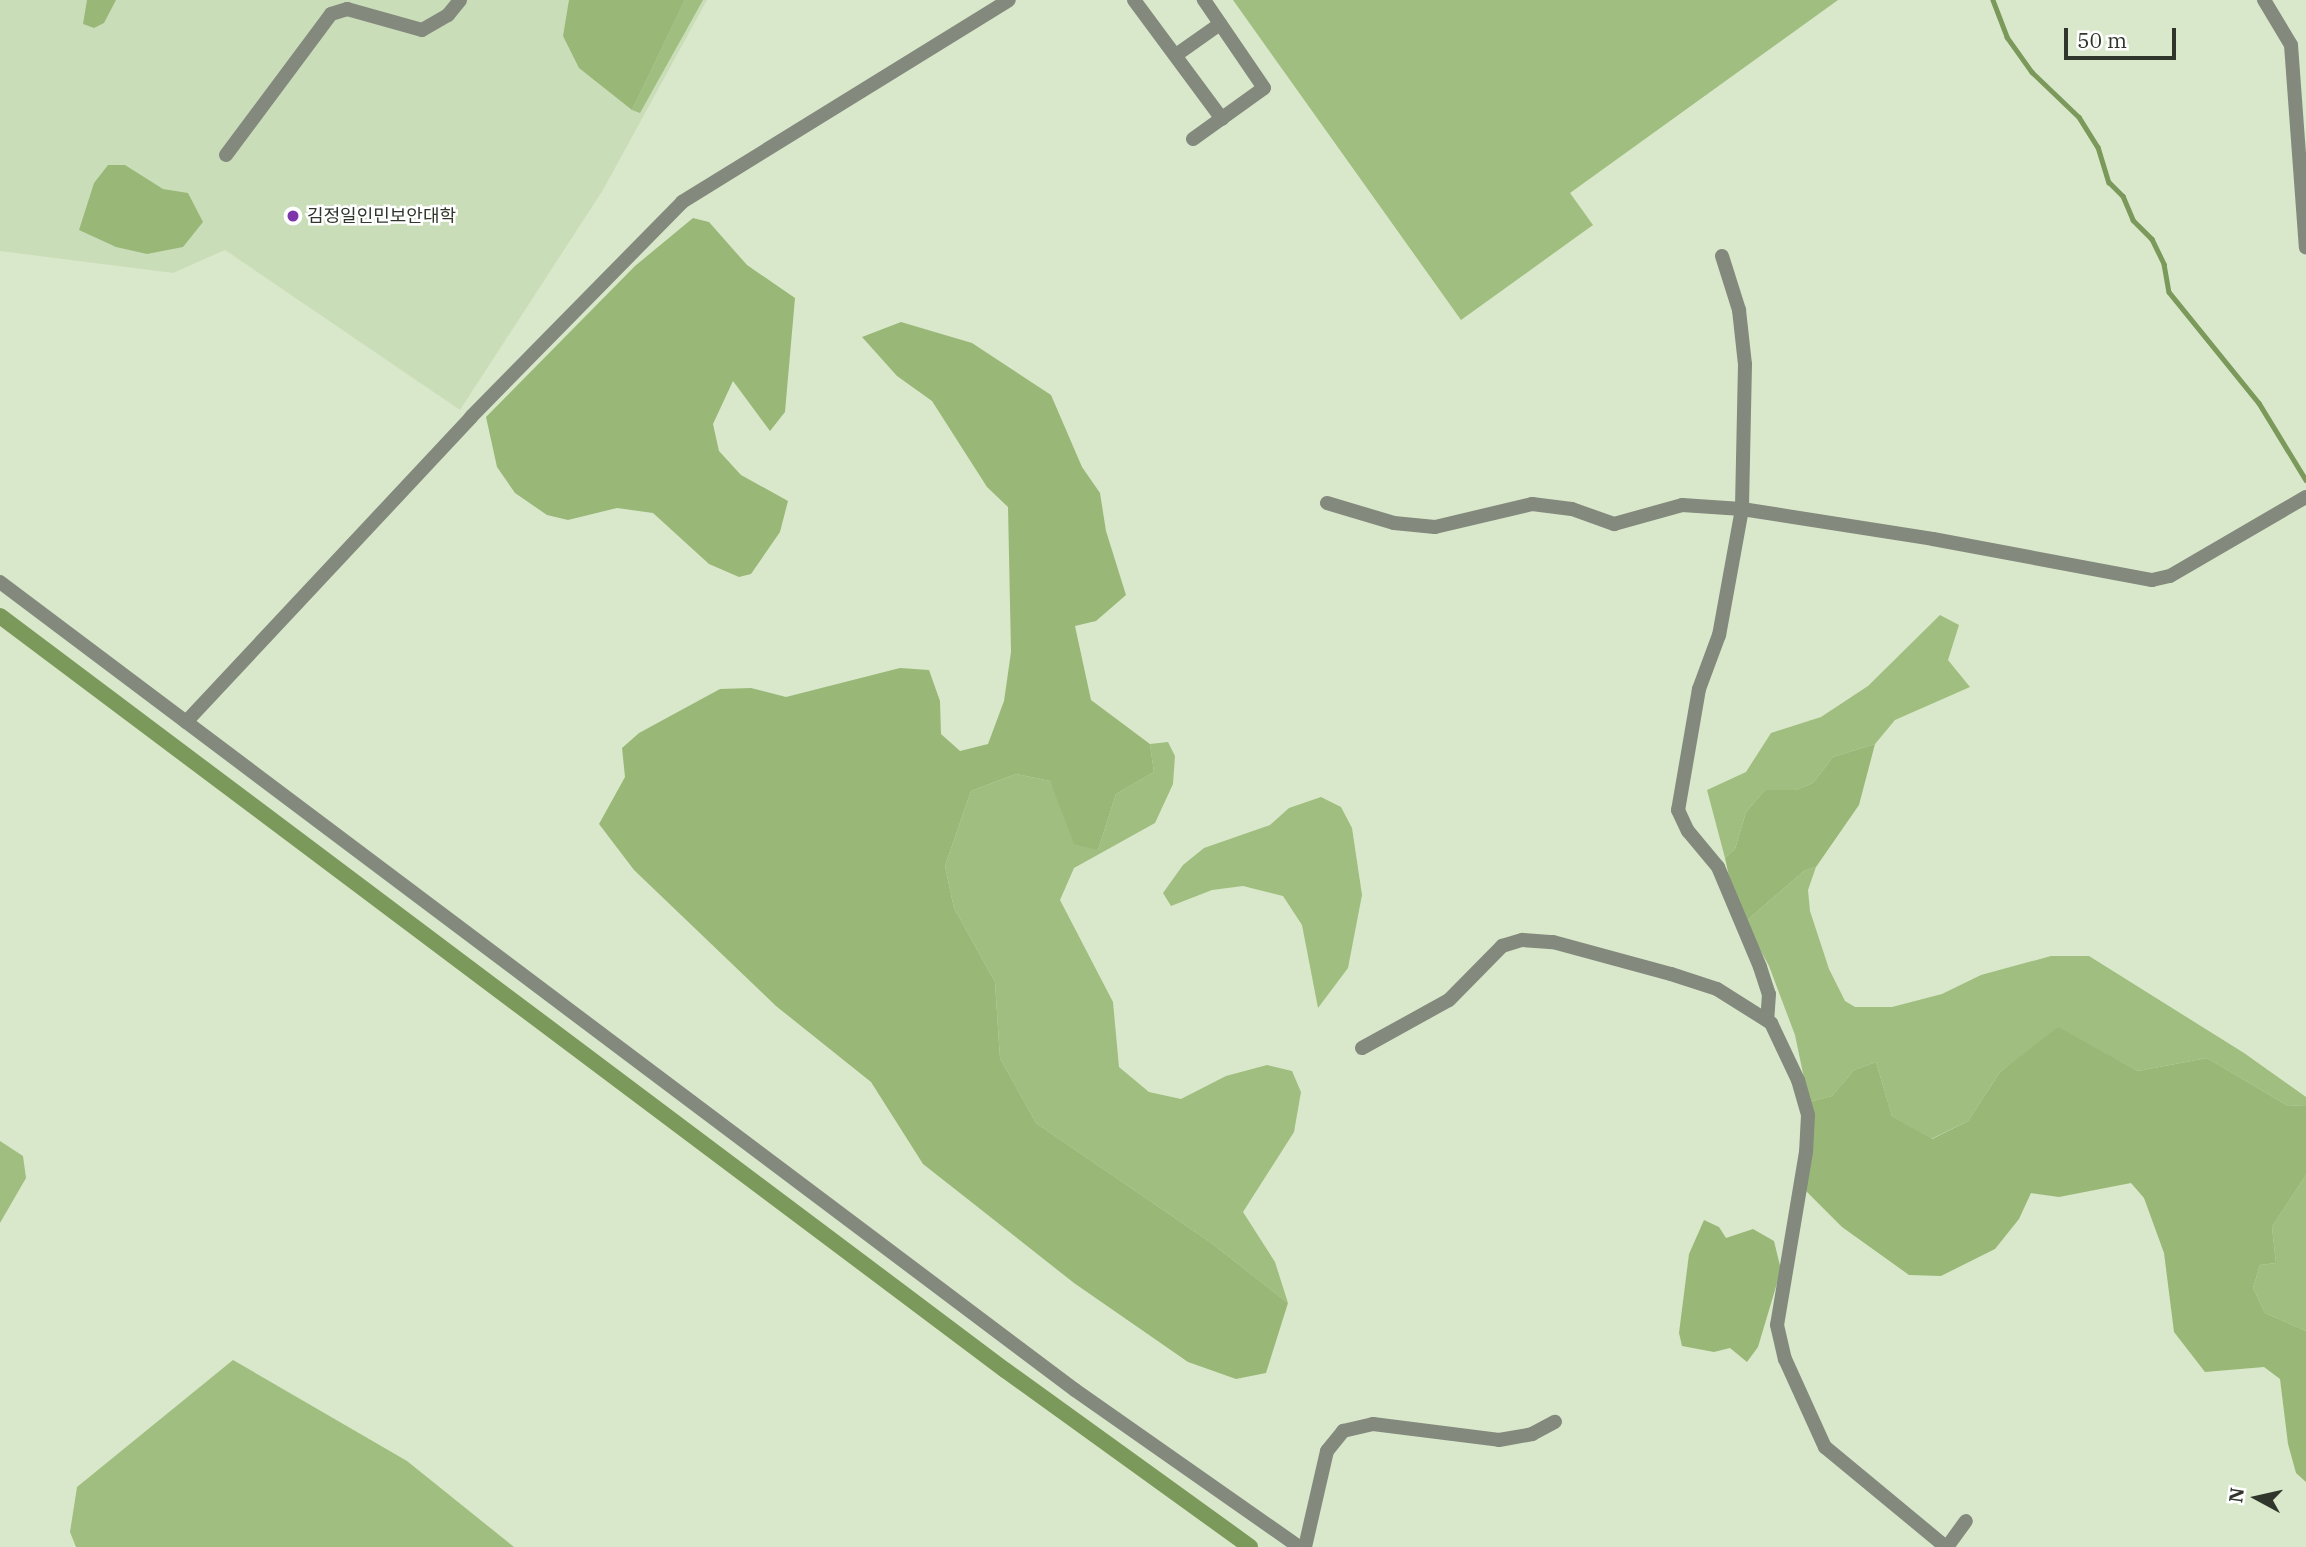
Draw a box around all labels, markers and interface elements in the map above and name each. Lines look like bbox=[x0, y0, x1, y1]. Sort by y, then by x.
scale bar bbox=[2068, 14, 2180, 58]
text: 50 m bbox=[2077, 26, 2127, 54]
place label: 김정일인민보안대학 bbox=[307, 205, 456, 227]
marker: 김정일인민보안대학 bbox=[285, 208, 301, 224]
north arrow bbox=[2222, 1463, 2292, 1533]
text: N bbox=[2223, 1486, 2249, 1504]

